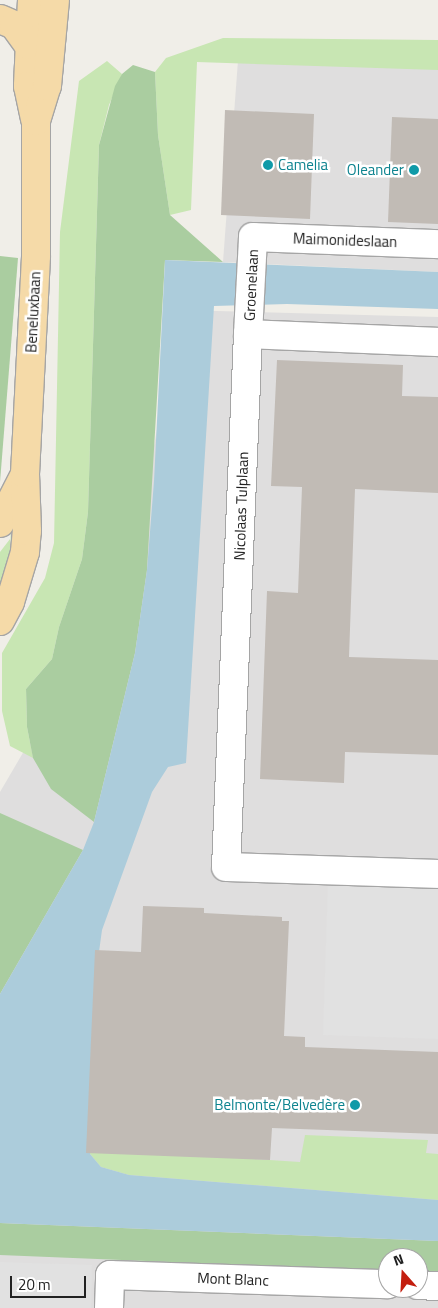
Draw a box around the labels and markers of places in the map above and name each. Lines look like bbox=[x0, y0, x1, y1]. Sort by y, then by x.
place label: Camelia bbox=[278, 156, 328, 174]
marker: Camelia bbox=[262, 159, 274, 171]
place label: Oleander bbox=[347, 161, 404, 179]
marker: Oleander bbox=[408, 164, 420, 176]
place label: Belmonte/Belvedère bbox=[214, 1096, 345, 1114]
marker: Belmonte/Belvedère bbox=[349, 1099, 361, 1111]

